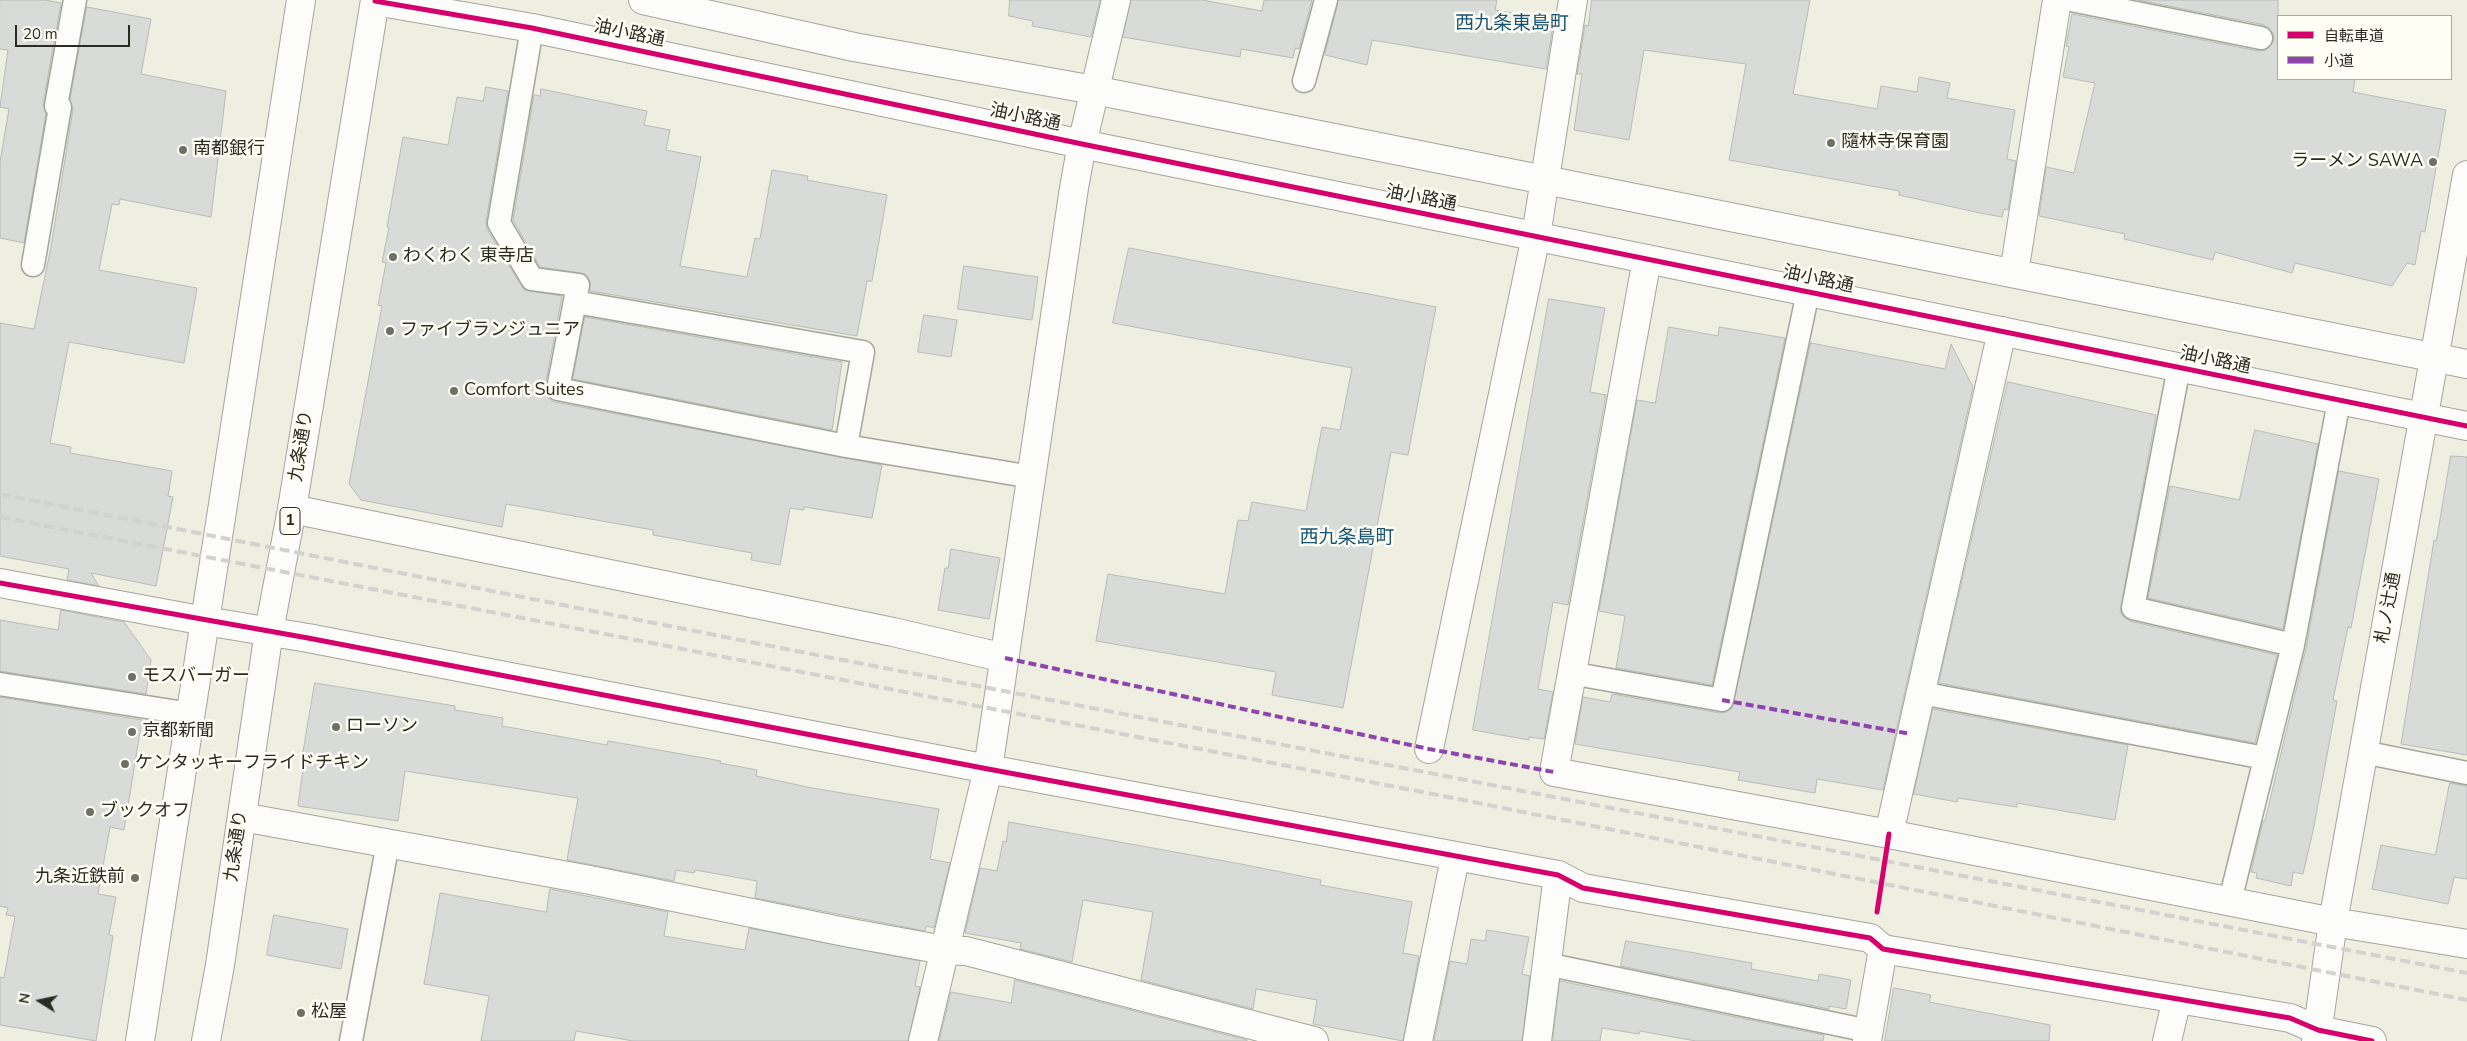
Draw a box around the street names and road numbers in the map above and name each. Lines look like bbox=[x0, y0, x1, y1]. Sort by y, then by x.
street label: 油小路通 bbox=[592, 16, 666, 52]
street label: 油小路通 bbox=[988, 100, 1062, 136]
street label: 油小路通 bbox=[1384, 182, 1458, 216]
street label: 油小路通 bbox=[1781, 262, 1855, 298]
street label: 油小路通 bbox=[2178, 343, 2252, 379]
street label: 九条通り bbox=[286, 409, 318, 483]
road number: 1 bbox=[280, 508, 300, 534]
street label: 札ノ辻通 bbox=[2372, 571, 2406, 645]
street label: 九条通り bbox=[221, 809, 253, 883]

